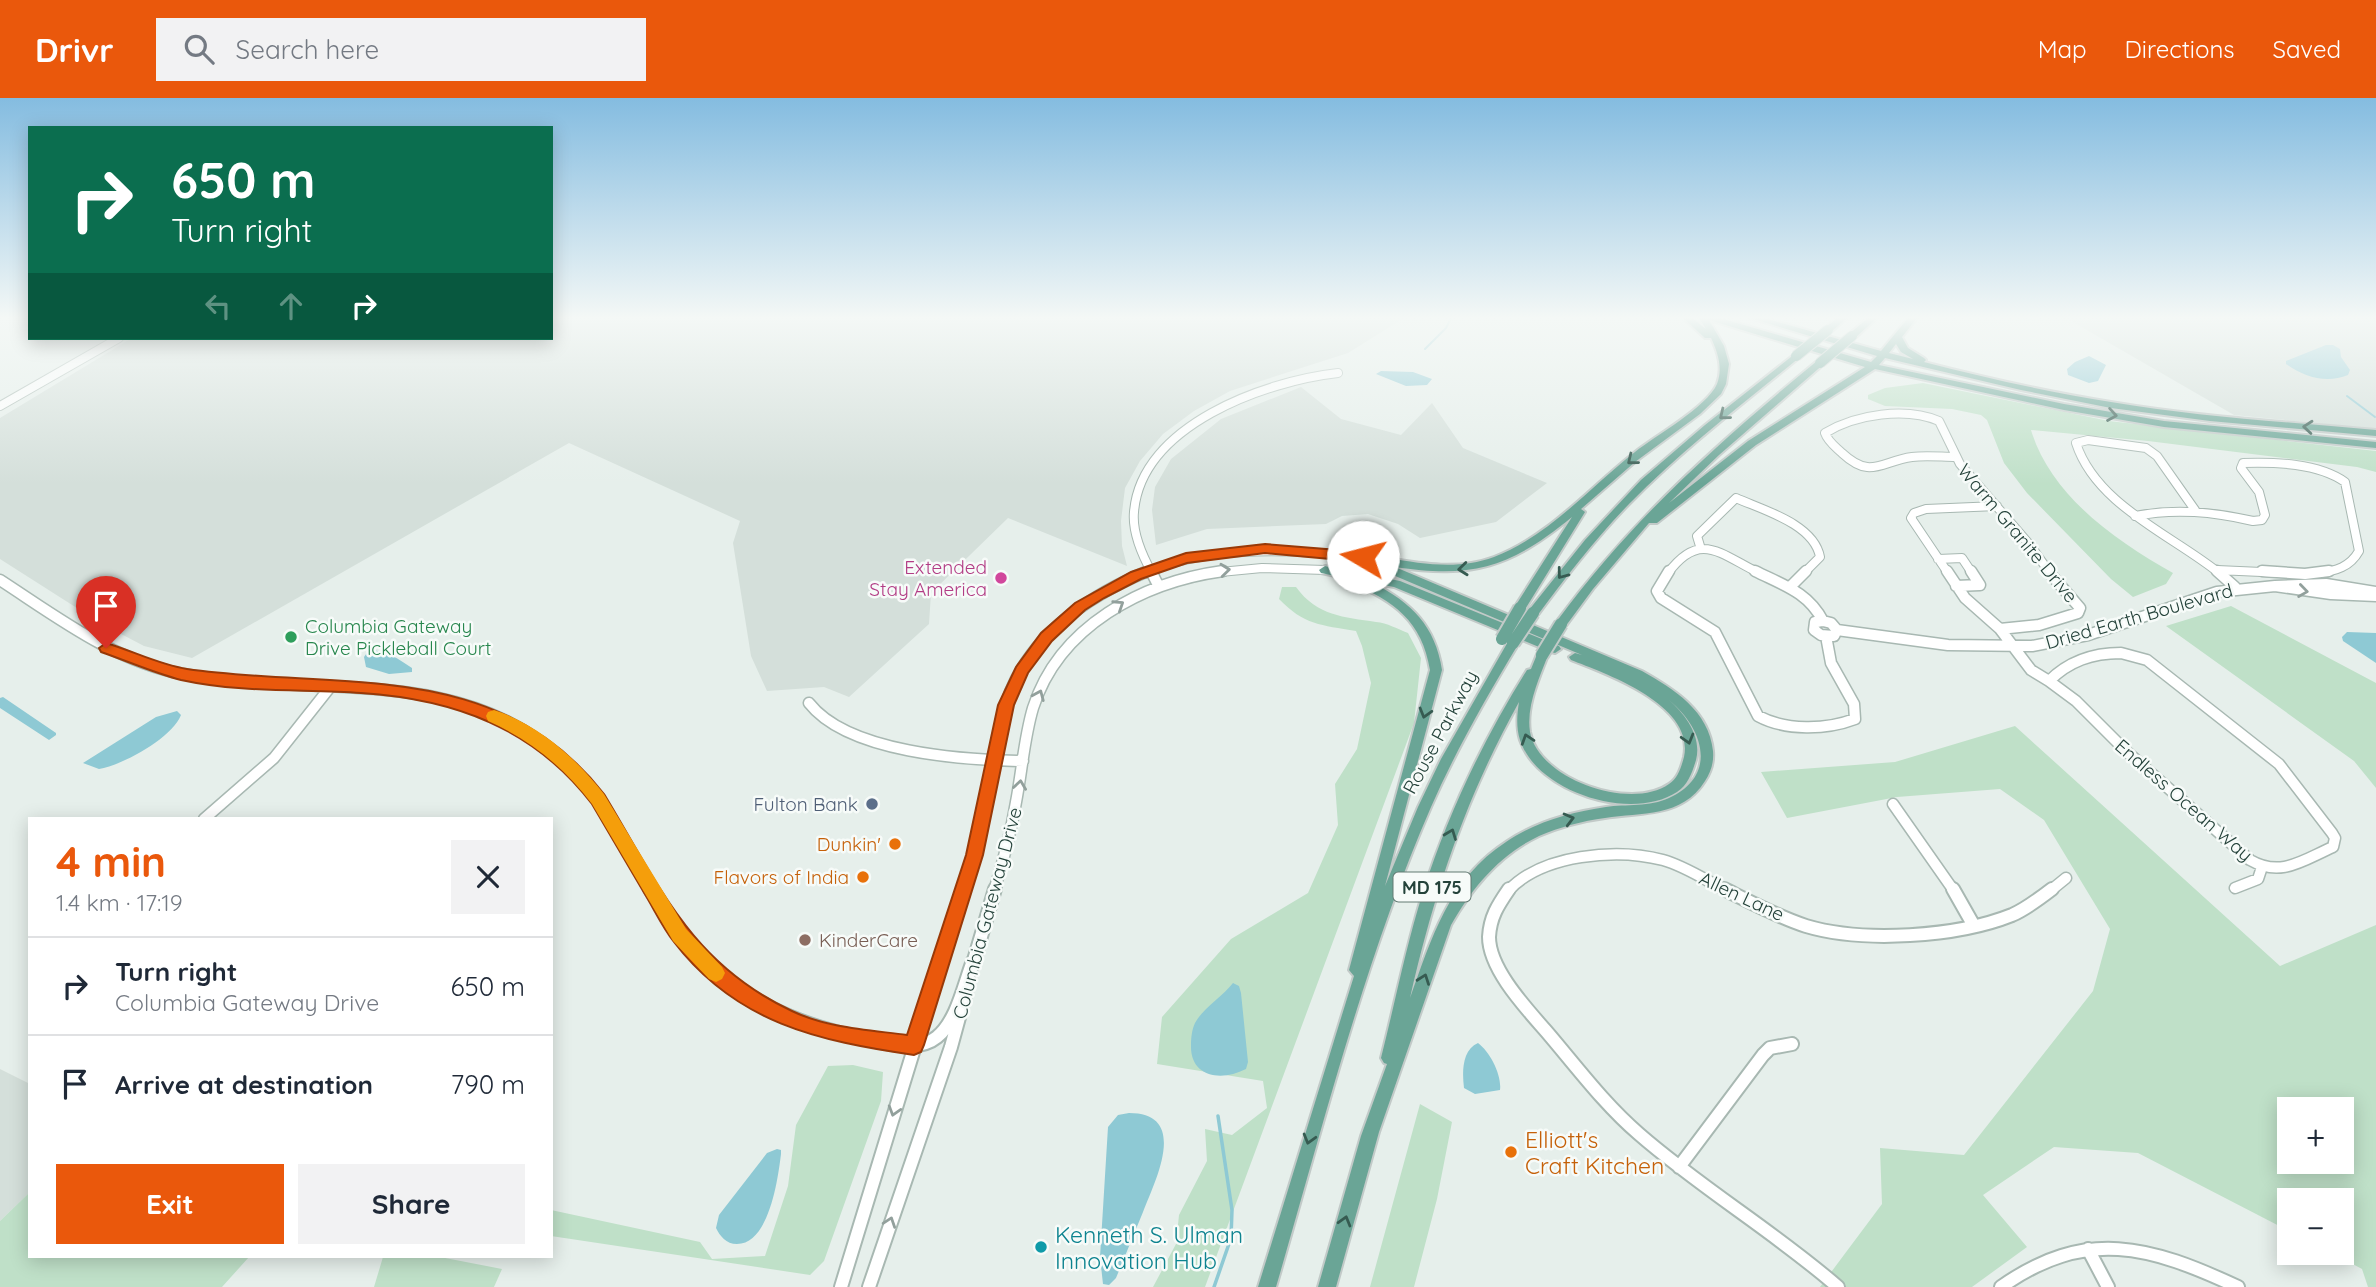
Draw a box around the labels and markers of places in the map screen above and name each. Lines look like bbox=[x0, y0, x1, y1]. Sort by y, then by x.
place label: Extended Stay America bbox=[869, 555, 987, 601]
marker: Extended Stay America bbox=[993, 570, 1009, 586]
pin bbox=[76, 576, 136, 648]
place label: Columbia Gateway Drive Pickleball Court bbox=[305, 614, 492, 660]
marker: Columbia Gateway Drive Pickleball Court bbox=[283, 629, 299, 645]
place label: Fulton Bank bbox=[753, 792, 858, 816]
marker: Fulton Bank bbox=[864, 796, 880, 812]
place label: Dunkin' bbox=[817, 832, 881, 856]
marker: Dunkin' bbox=[887, 836, 903, 852]
place label: Flavors of India bbox=[713, 865, 849, 889]
marker: Flavors of India bbox=[855, 869, 871, 885]
place label: KinderCare bbox=[819, 928, 918, 952]
marker: KinderCare bbox=[797, 932, 813, 948]
place label: Elliott's Craft Kitchen bbox=[1525, 1125, 1664, 1180]
marker: Elliott's Craft Kitchen bbox=[1503, 1144, 1519, 1160]
place label: Kenneth S. Ulman Innovation Hub bbox=[1055, 1220, 1243, 1275]
marker: Kenneth S. Ulman Innovation Hub bbox=[1033, 1239, 1049, 1255]

